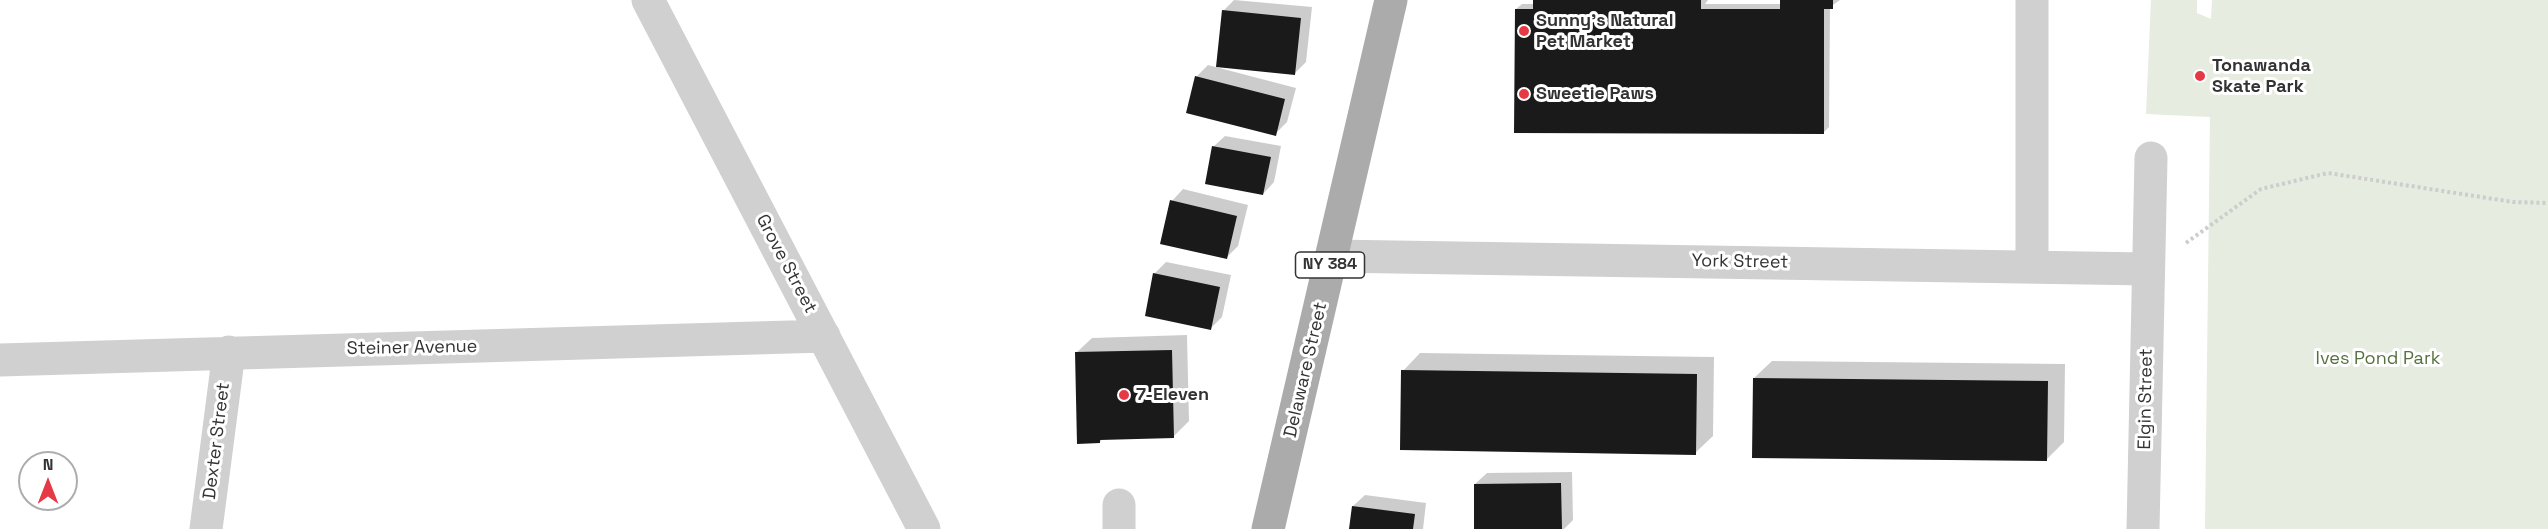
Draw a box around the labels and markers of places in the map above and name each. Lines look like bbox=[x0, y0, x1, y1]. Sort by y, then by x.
place label: Sunny's Natural Pet Market bbox=[1536, 10, 1673, 52]
marker: Sunny's Natural Pet Market bbox=[1517, 24, 1531, 38]
place label: Tonawanda Skate Park bbox=[2212, 55, 2311, 98]
marker: Tonawanda Skate Park bbox=[2193, 69, 2207, 83]
place label: Sweetie Paws bbox=[1536, 83, 1654, 105]
marker: Sweetie Paws bbox=[1517, 87, 1531, 101]
place label: 7-Eleven bbox=[1136, 384, 1209, 406]
marker: 7-Eleven bbox=[1117, 388, 1131, 402]

